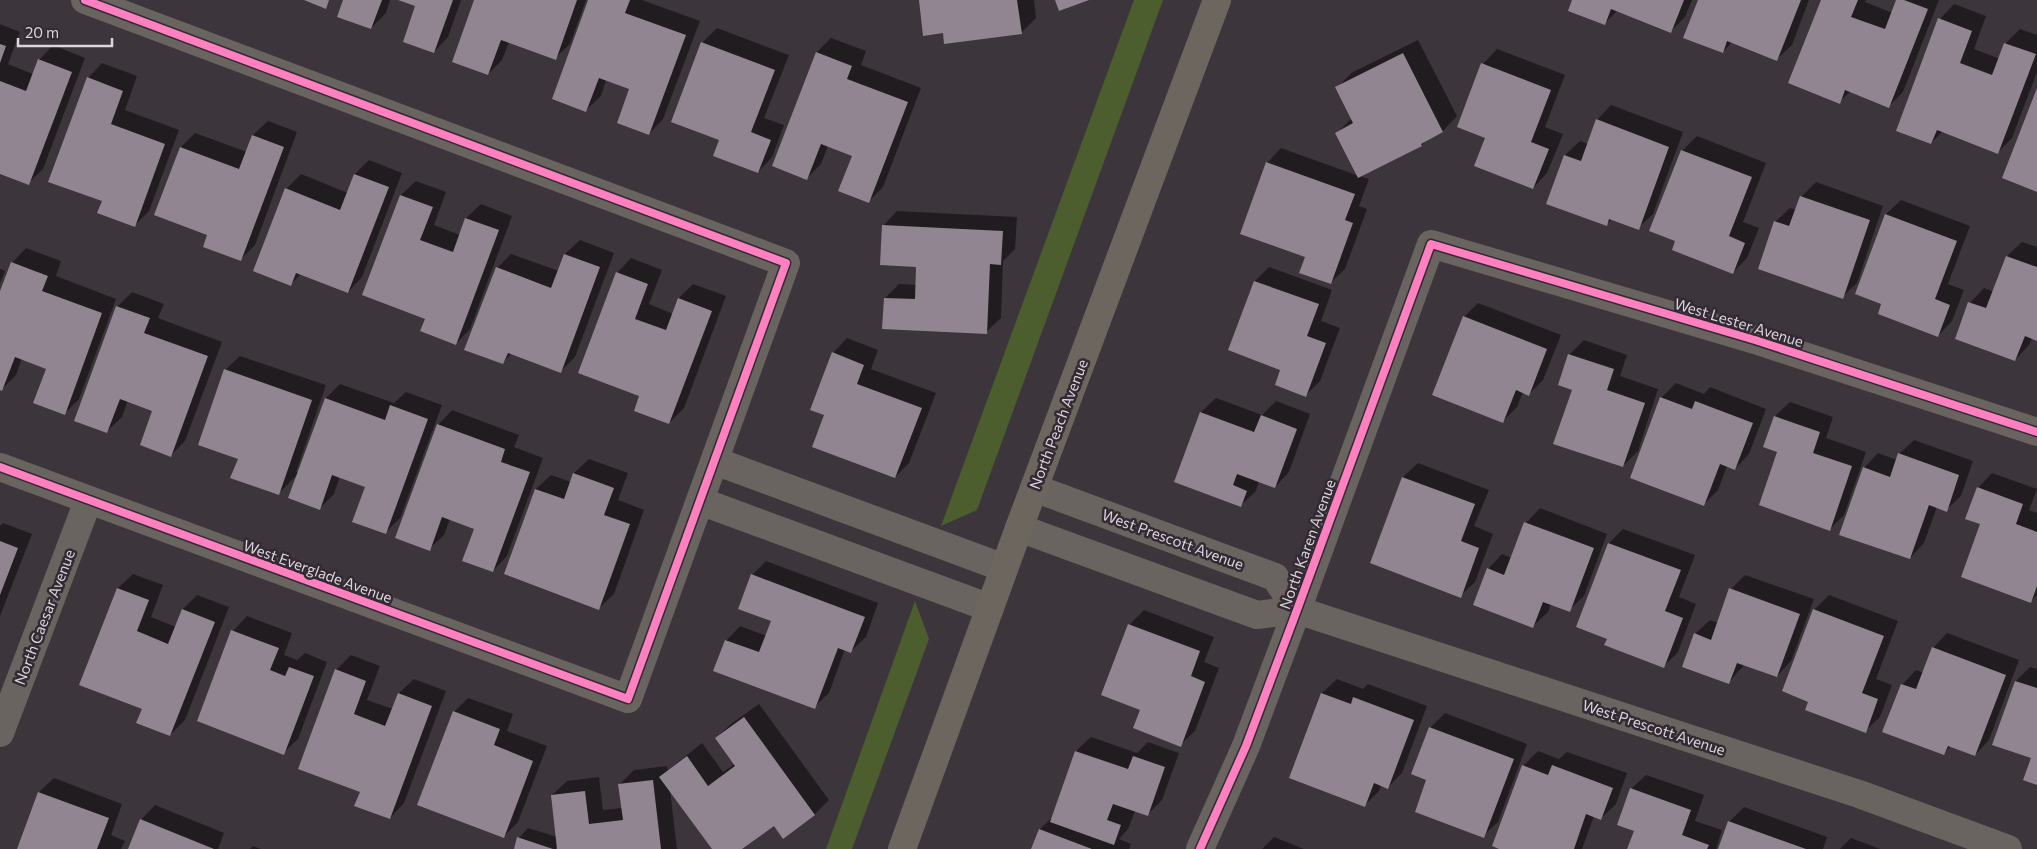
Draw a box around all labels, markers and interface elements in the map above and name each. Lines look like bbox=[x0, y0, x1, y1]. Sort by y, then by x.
scale bar bbox=[18, 15, 111, 47]
text: 20 m bbox=[25, 23, 59, 41]
street label: West Lester Avenue bbox=[1672, 294, 1806, 350]
street label: North Peach Avenue bbox=[1025, 356, 1091, 491]
street label: North Karen Avenue bbox=[1275, 477, 1339, 611]
street label: West Prescott Avenue bbox=[1100, 505, 1246, 573]
street label: West Everglade Avenue bbox=[241, 536, 395, 606]
street label: North Caesar Avenue bbox=[10, 547, 78, 687]
street label: West Prescott Avenue bbox=[1580, 695, 1728, 759]

